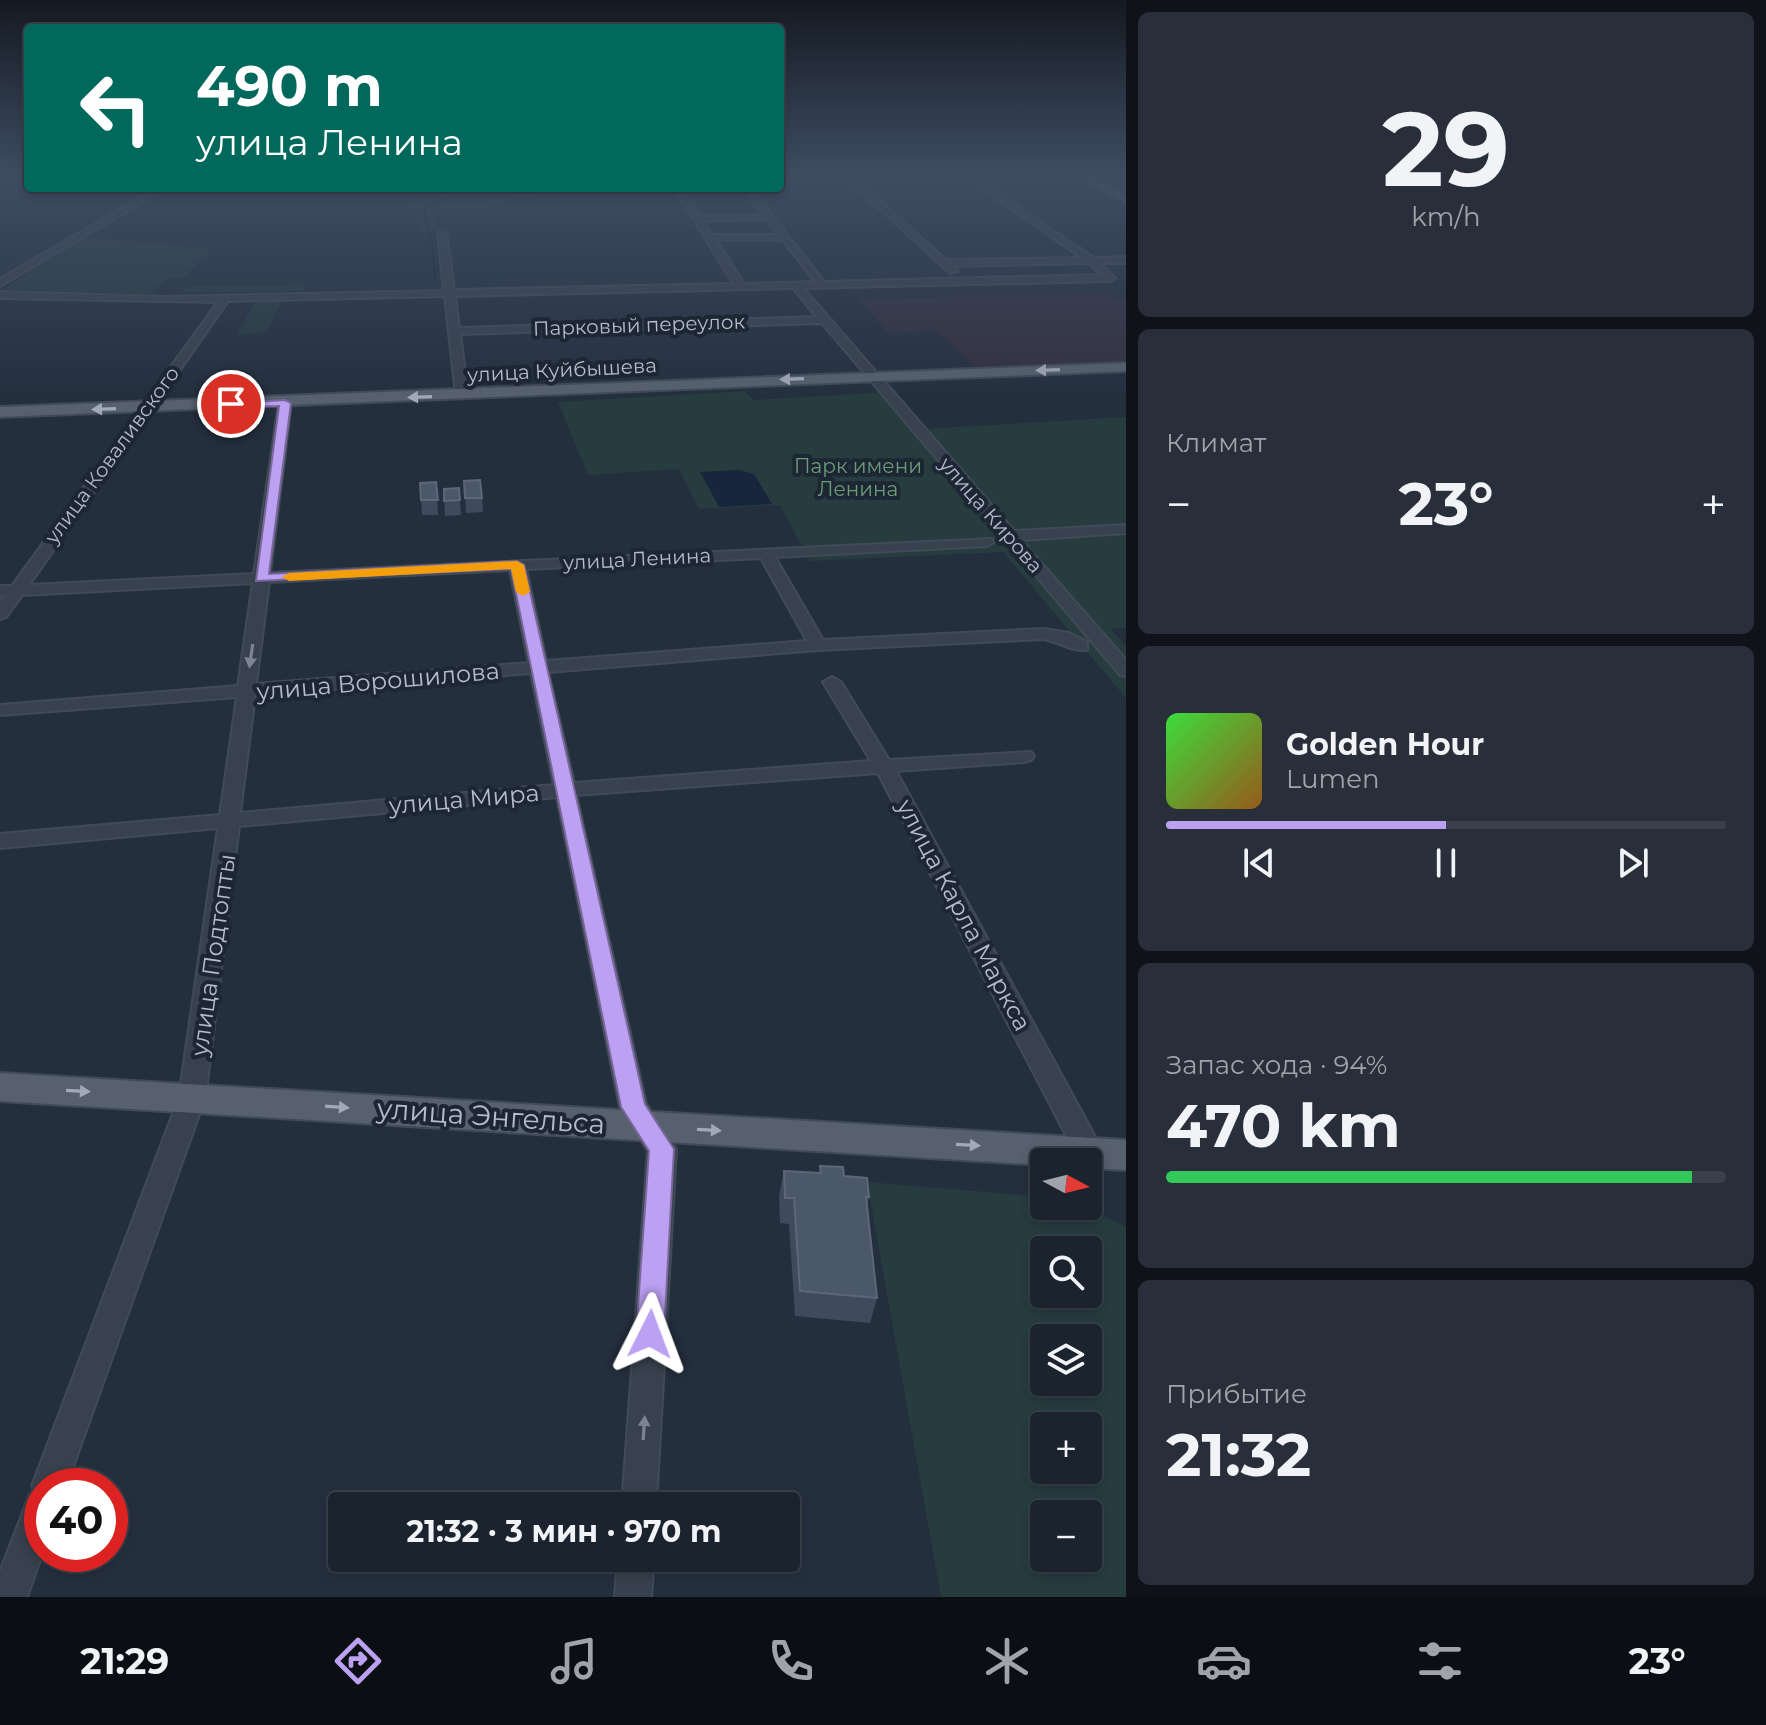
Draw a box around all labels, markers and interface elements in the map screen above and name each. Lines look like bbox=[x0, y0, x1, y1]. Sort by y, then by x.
text: 490 m bbox=[196, 52, 383, 120]
icon: left bbox=[64, 56, 168, 160]
text: 29 bbox=[1382, 85, 1510, 212]
text: улица Ленина bbox=[196, 120, 463, 164]
text: km/h bbox=[1411, 201, 1481, 233]
street label: Парковый переулок bbox=[533, 309, 746, 341]
street label: улица Куйбышева bbox=[466, 353, 657, 387]
street label: улица Коваливского bbox=[39, 362, 184, 549]
one-way arrow bbox=[1035, 363, 1060, 376]
pin bbox=[197, 370, 265, 438]
one-way arrow bbox=[779, 372, 804, 385]
icon: arrive bbox=[209, 382, 253, 426]
one-way arrow bbox=[407, 391, 432, 404]
one-way arrow bbox=[91, 402, 116, 415]
text: Климат bbox=[1166, 427, 1266, 459]
street label: улица Кирова bbox=[934, 451, 1048, 578]
park label: Парк имени Ленина bbox=[794, 454, 922, 501]
text: 23° bbox=[1398, 467, 1494, 540]
text: − bbox=[1166, 477, 1191, 531]
text: + bbox=[1701, 477, 1726, 531]
street label: улица Ленина bbox=[561, 543, 712, 575]
one-way arrow bbox=[244, 644, 257, 669]
street label: улица Ворошилова bbox=[254, 656, 501, 706]
text: Golden Hour bbox=[1286, 726, 1484, 763]
text: Lumen bbox=[1286, 763, 1379, 795]
street label: улица Мира bbox=[386, 778, 541, 820]
street label: улица Карла Маркса bbox=[890, 793, 1037, 1036]
icon: previous bbox=[1237, 841, 1281, 885]
icon: pause bbox=[1424, 841, 1468, 885]
icon: next bbox=[1611, 841, 1655, 885]
street label: улица Подтопты bbox=[184, 852, 242, 1059]
text: Запас хода · 94% bbox=[1166, 1049, 1387, 1081]
one-way arrow bbox=[66, 1085, 91, 1098]
text: 470 km bbox=[1166, 1089, 1401, 1162]
street label: улица Энгельса bbox=[375, 1091, 606, 1141]
one-way arrow bbox=[325, 1101, 350, 1114]
one-way arrow bbox=[697, 1123, 722, 1136]
one-way arrow bbox=[956, 1139, 981, 1152]
north arrow bbox=[1030, 1148, 1102, 1220]
map controls bbox=[1030, 1148, 1102, 1572]
button: search bbox=[1030, 1236, 1102, 1308]
position arrow bbox=[608, 1292, 692, 1376]
button: layers bbox=[1030, 1324, 1102, 1396]
text: Прибытие bbox=[1166, 1378, 1307, 1410]
button: + bbox=[1030, 1412, 1102, 1484]
one-way arrow bbox=[638, 1415, 651, 1440]
text: 21:32 bbox=[1166, 1418, 1311, 1491]
speed limit sign: 40 bbox=[24, 1468, 128, 1572]
button: − bbox=[1030, 1500, 1102, 1572]
text: 21:32 · 3 мин · 970 m bbox=[407, 1513, 721, 1550]
icon: directions bbox=[330, 1633, 386, 1689]
icon: music bbox=[546, 1633, 602, 1689]
icon: phone bbox=[763, 1633, 819, 1689]
icon: climate bbox=[979, 1633, 1035, 1689]
icon: car bbox=[1196, 1633, 1252, 1689]
icon: filters bbox=[1412, 1633, 1468, 1689]
text: 21:29 bbox=[80, 1639, 169, 1683]
text: 23° bbox=[1629, 1639, 1686, 1683]

